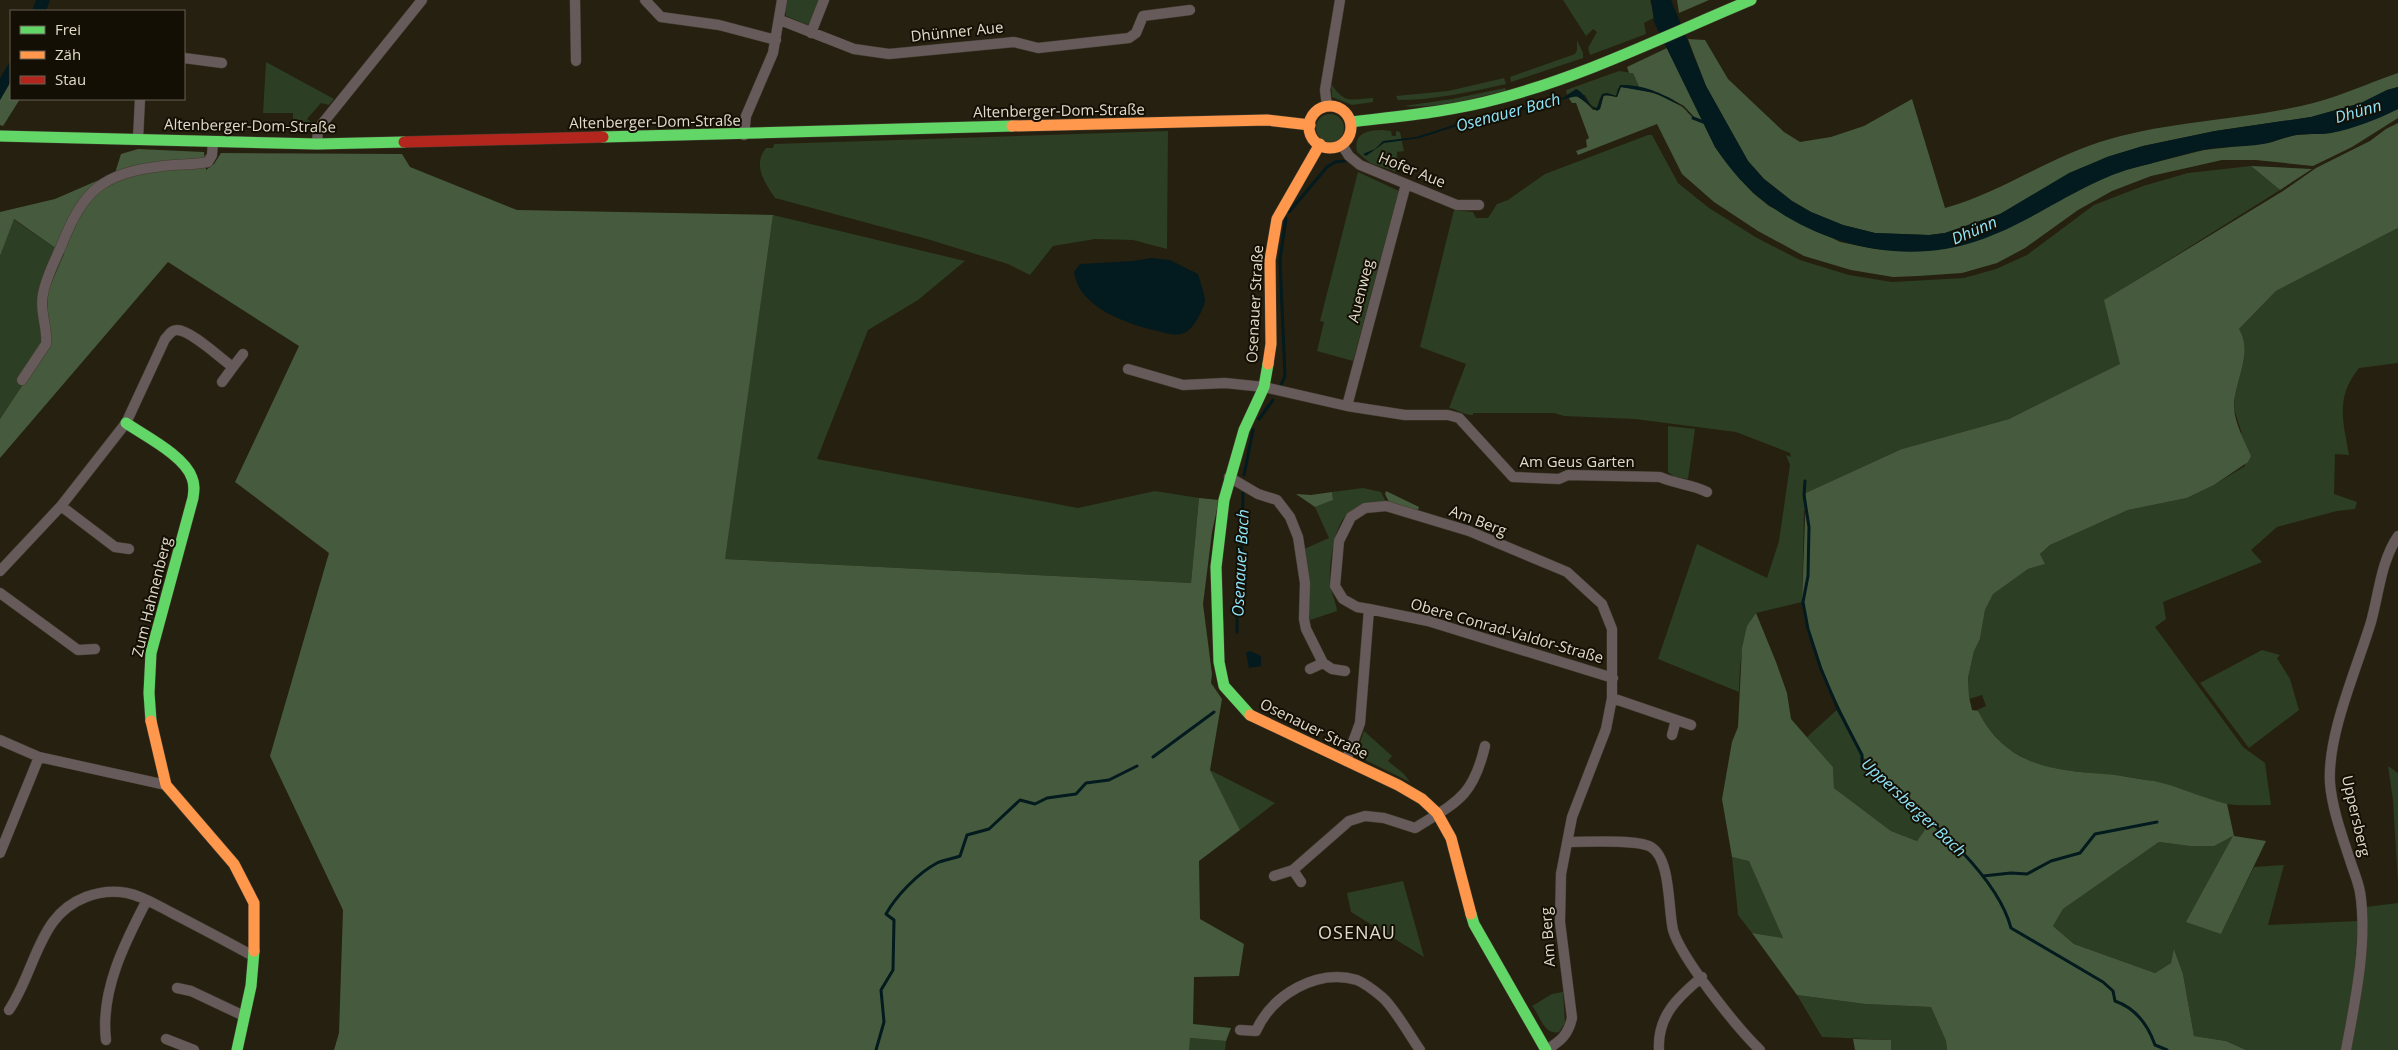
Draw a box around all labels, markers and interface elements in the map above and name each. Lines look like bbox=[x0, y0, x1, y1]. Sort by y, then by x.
legend bbox=[10, 10, 185, 100]
street label: Dhünner Aue bbox=[909, 16, 1004, 46]
text: Frei bbox=[55, 19, 81, 39]
text: Zäh bbox=[55, 44, 81, 64]
text: Stau bbox=[55, 69, 86, 89]
water label: Osenauer Bach bbox=[1453, 87, 1563, 137]
water label: Dhünn bbox=[2332, 94, 2384, 128]
street label: Altenberger-Dom-Straße bbox=[973, 99, 1145, 121]
street label: Altenberger-Dom-Straße bbox=[569, 110, 741, 132]
street label: Altenberger-Dom-Straße bbox=[164, 114, 336, 136]
street label: Hofer Aue bbox=[1376, 147, 1449, 192]
water label: Dhünn bbox=[1948, 211, 2000, 249]
street label: Osenauer Straße bbox=[1241, 244, 1267, 364]
street label: Auenweg bbox=[1343, 257, 1378, 324]
street label: Am Geus Garten bbox=[1519, 451, 1635, 471]
street label: Am Berg bbox=[1447, 500, 1510, 540]
water label: Osenauer Bach bbox=[1226, 509, 1254, 617]
street label: Zum Hahnenberg bbox=[126, 535, 176, 659]
street label: Obere Conrad-Valdor-Straße bbox=[1408, 593, 1606, 667]
street label: Osenauer Straße bbox=[1257, 693, 1372, 763]
water label: Uppersberger Bach bbox=[1857, 753, 1971, 861]
street label: Uppersberg bbox=[2338, 773, 2376, 858]
street label: Am Berg bbox=[1535, 907, 1559, 968]
district label: OSENAU bbox=[1318, 920, 1396, 944]

